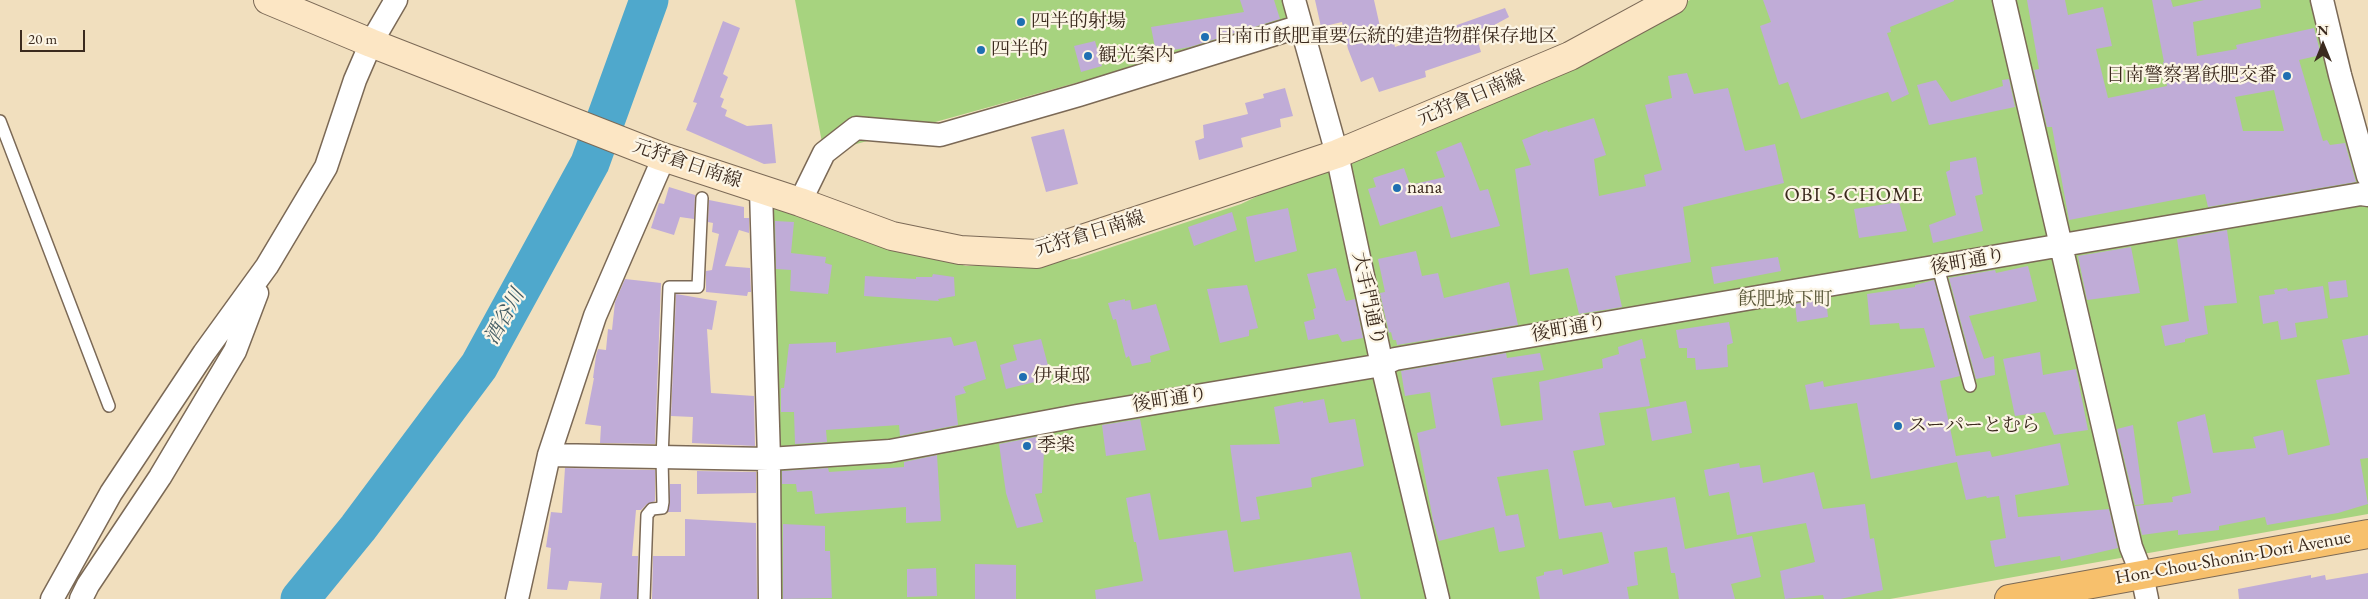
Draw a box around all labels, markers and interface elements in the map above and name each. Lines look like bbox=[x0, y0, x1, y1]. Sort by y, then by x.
place label: 四半的射場 bbox=[1031, 11, 1126, 33]
marker: 四半的射場 bbox=[1015, 16, 1027, 28]
scale bar bbox=[22, 20, 88, 52]
north arrow bbox=[2298, 20, 2348, 70]
text: N bbox=[2317, 21, 2329, 39]
place label: 日南市飫肥重要伝統的建造物群保存地区 bbox=[1215, 26, 1557, 48]
text: 20 m bbox=[28, 29, 57, 48]
marker: 日南市飫肥重要伝統的建造物群保存地区 bbox=[1199, 31, 1211, 43]
place label: 四半的 bbox=[991, 39, 1048, 61]
marker: 四半的 bbox=[975, 44, 987, 56]
place label: 観光案内 bbox=[1098, 45, 1174, 67]
marker: 観光案内 bbox=[1082, 50, 1094, 62]
street label: 元狩倉日南線 bbox=[1414, 65, 1528, 131]
place label: 日南警察署飫肥交番 bbox=[2106, 65, 2277, 87]
marker: 日南警察署飫肥交番 bbox=[2281, 70, 2293, 82]
street label: 元狩倉日南線 bbox=[629, 135, 745, 193]
place label: nana bbox=[1407, 177, 1442, 199]
marker: nana bbox=[1391, 182, 1403, 194]
district label: OBI 5-CHOME bbox=[1783, 184, 1925, 208]
street label: 元狩倉日南線 bbox=[1032, 206, 1148, 262]
street label: 後町通り bbox=[1929, 244, 2007, 280]
street label: 大手門通り bbox=[1347, 250, 1389, 348]
water label: 酒谷川 bbox=[480, 285, 530, 349]
park label: 飫肥城下町 bbox=[1738, 289, 1832, 311]
street label: 後町通り bbox=[1530, 311, 1608, 347]
place label: 伊東邸 bbox=[1033, 366, 1090, 388]
marker: 伊東邸 bbox=[1017, 371, 1029, 383]
street label: 後町通り bbox=[1131, 383, 1209, 417]
place label: スーパーとむら bbox=[1908, 415, 2040, 437]
marker: スーパーとむら bbox=[1892, 420, 1904, 432]
place label: 季楽 bbox=[1037, 435, 1075, 457]
marker: 季楽 bbox=[1021, 440, 1033, 452]
street label: Hon-Chou-Shonin-Dori Avenue bbox=[2113, 526, 2353, 590]

